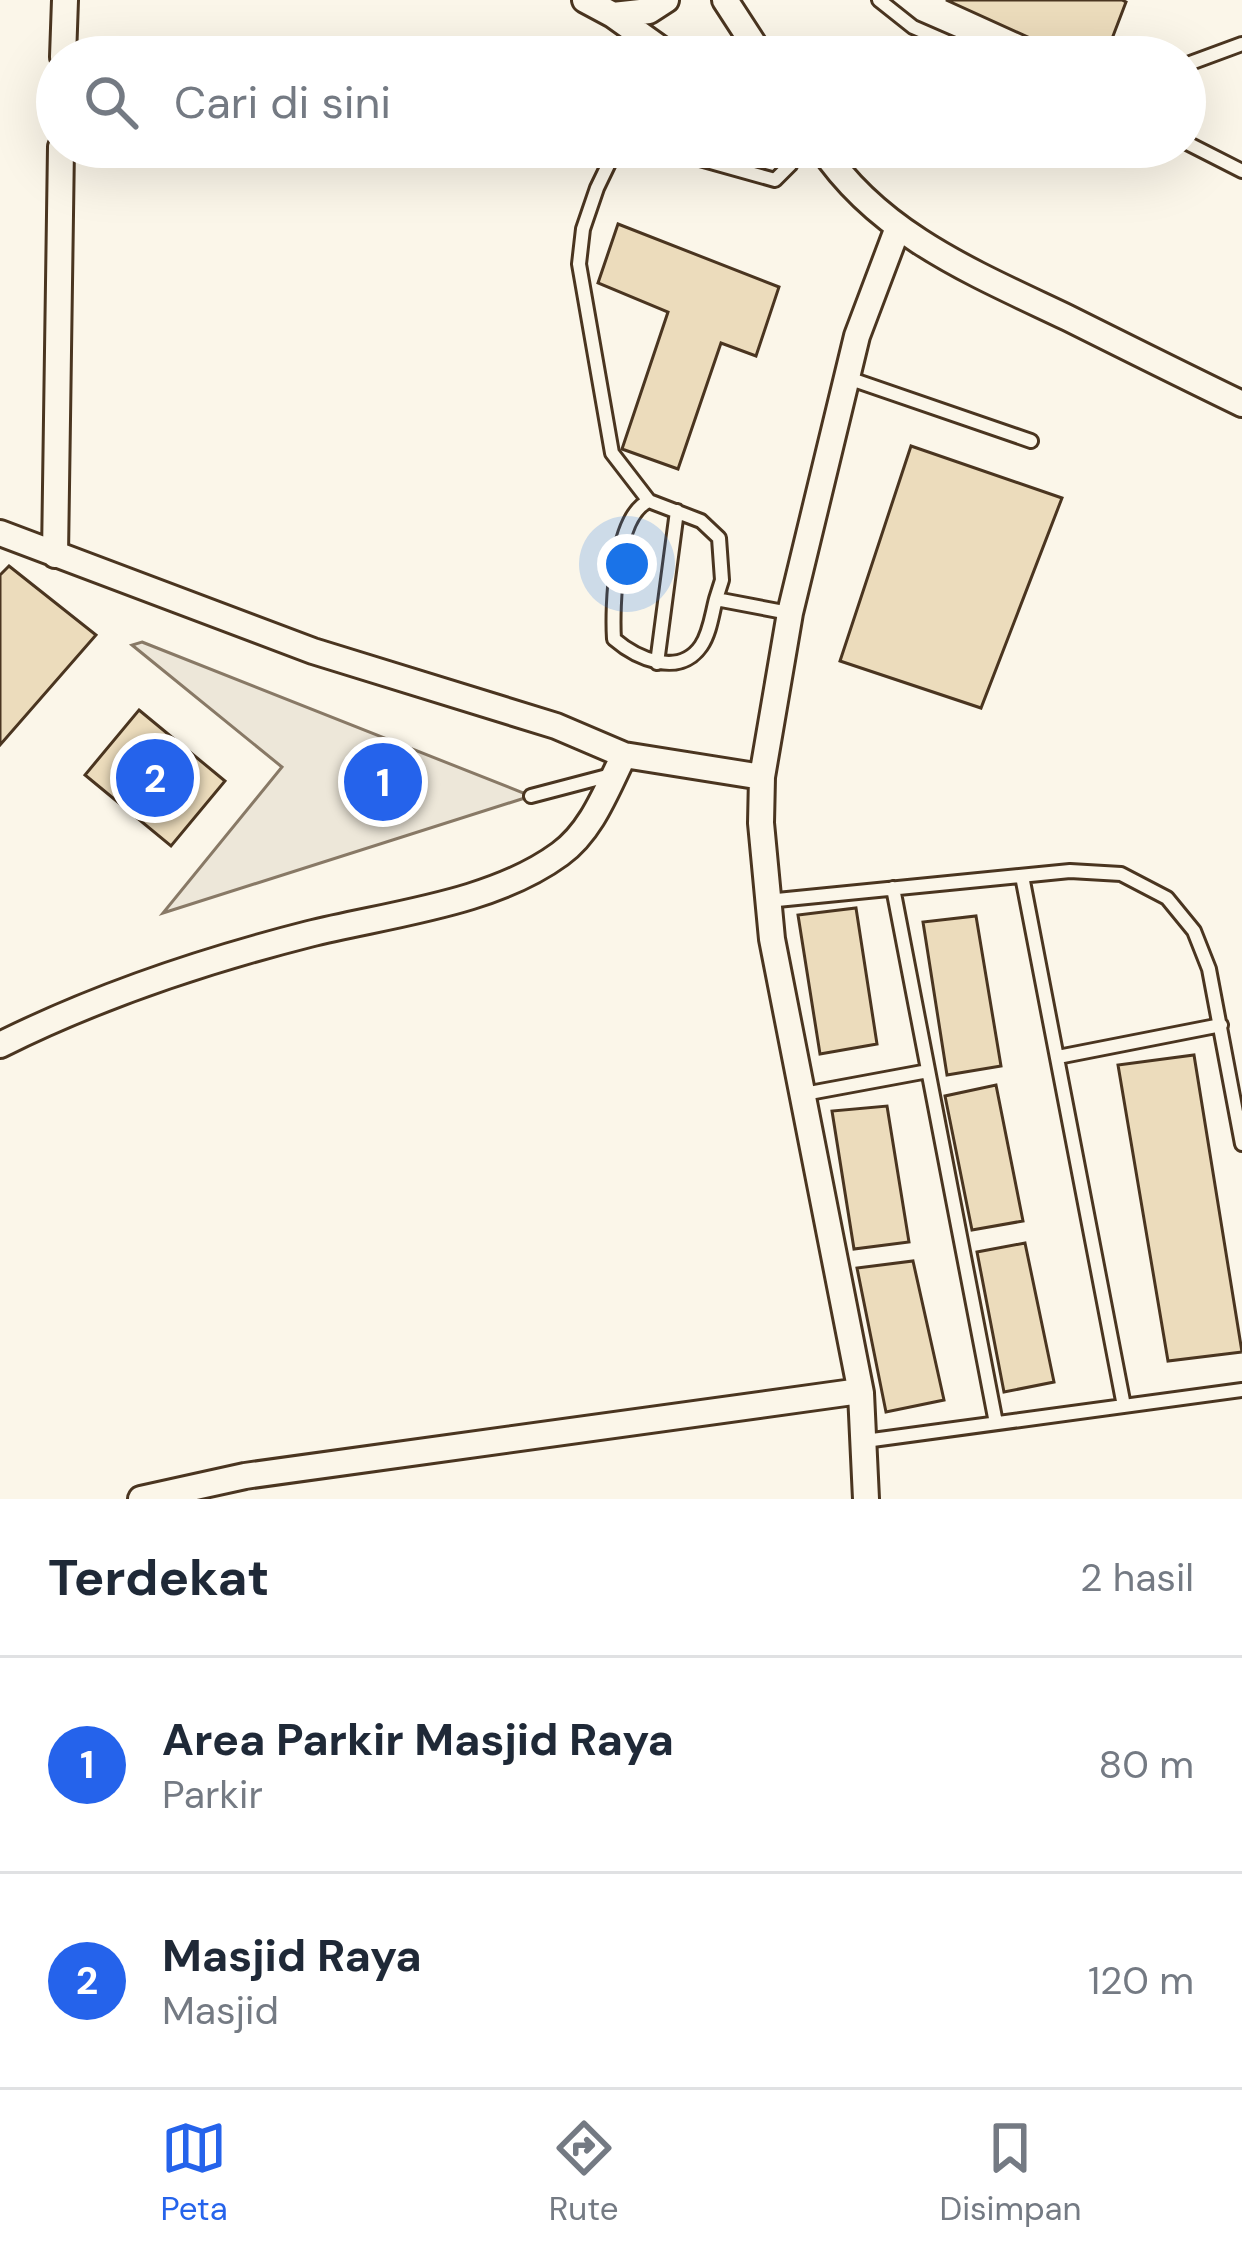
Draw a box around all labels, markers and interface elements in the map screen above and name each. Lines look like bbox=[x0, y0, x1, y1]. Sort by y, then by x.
search box bbox=[36, 36, 1206, 168]
icon: search bbox=[78, 69, 144, 135]
text: Cari di sini bbox=[174, 73, 391, 132]
your location bbox=[597, 534, 657, 594]
pin: 2 bbox=[116, 733, 194, 823]
pin: 1 bbox=[344, 737, 422, 827]
text: Terdekat bbox=[48, 1544, 269, 1611]
text: 2 hasil bbox=[1080, 1552, 1194, 1603]
text: Area Parkir Masjid Raya bbox=[162, 1710, 674, 1769]
text: 1 bbox=[80, 1739, 94, 1790]
text: 80 m bbox=[1098, 1739, 1194, 1790]
text: Parkir bbox=[162, 1769, 263, 1820]
text: Masjid Raya bbox=[162, 1926, 422, 1985]
text: 2 bbox=[76, 1955, 98, 2006]
text: 120 m bbox=[1088, 1955, 1194, 2006]
text: Masjid bbox=[162, 1985, 279, 2036]
tab: Peta bbox=[160, 2115, 228, 2230]
tab: Rute bbox=[549, 2115, 618, 2230]
tab: Disimpan bbox=[939, 2115, 1082, 2230]

